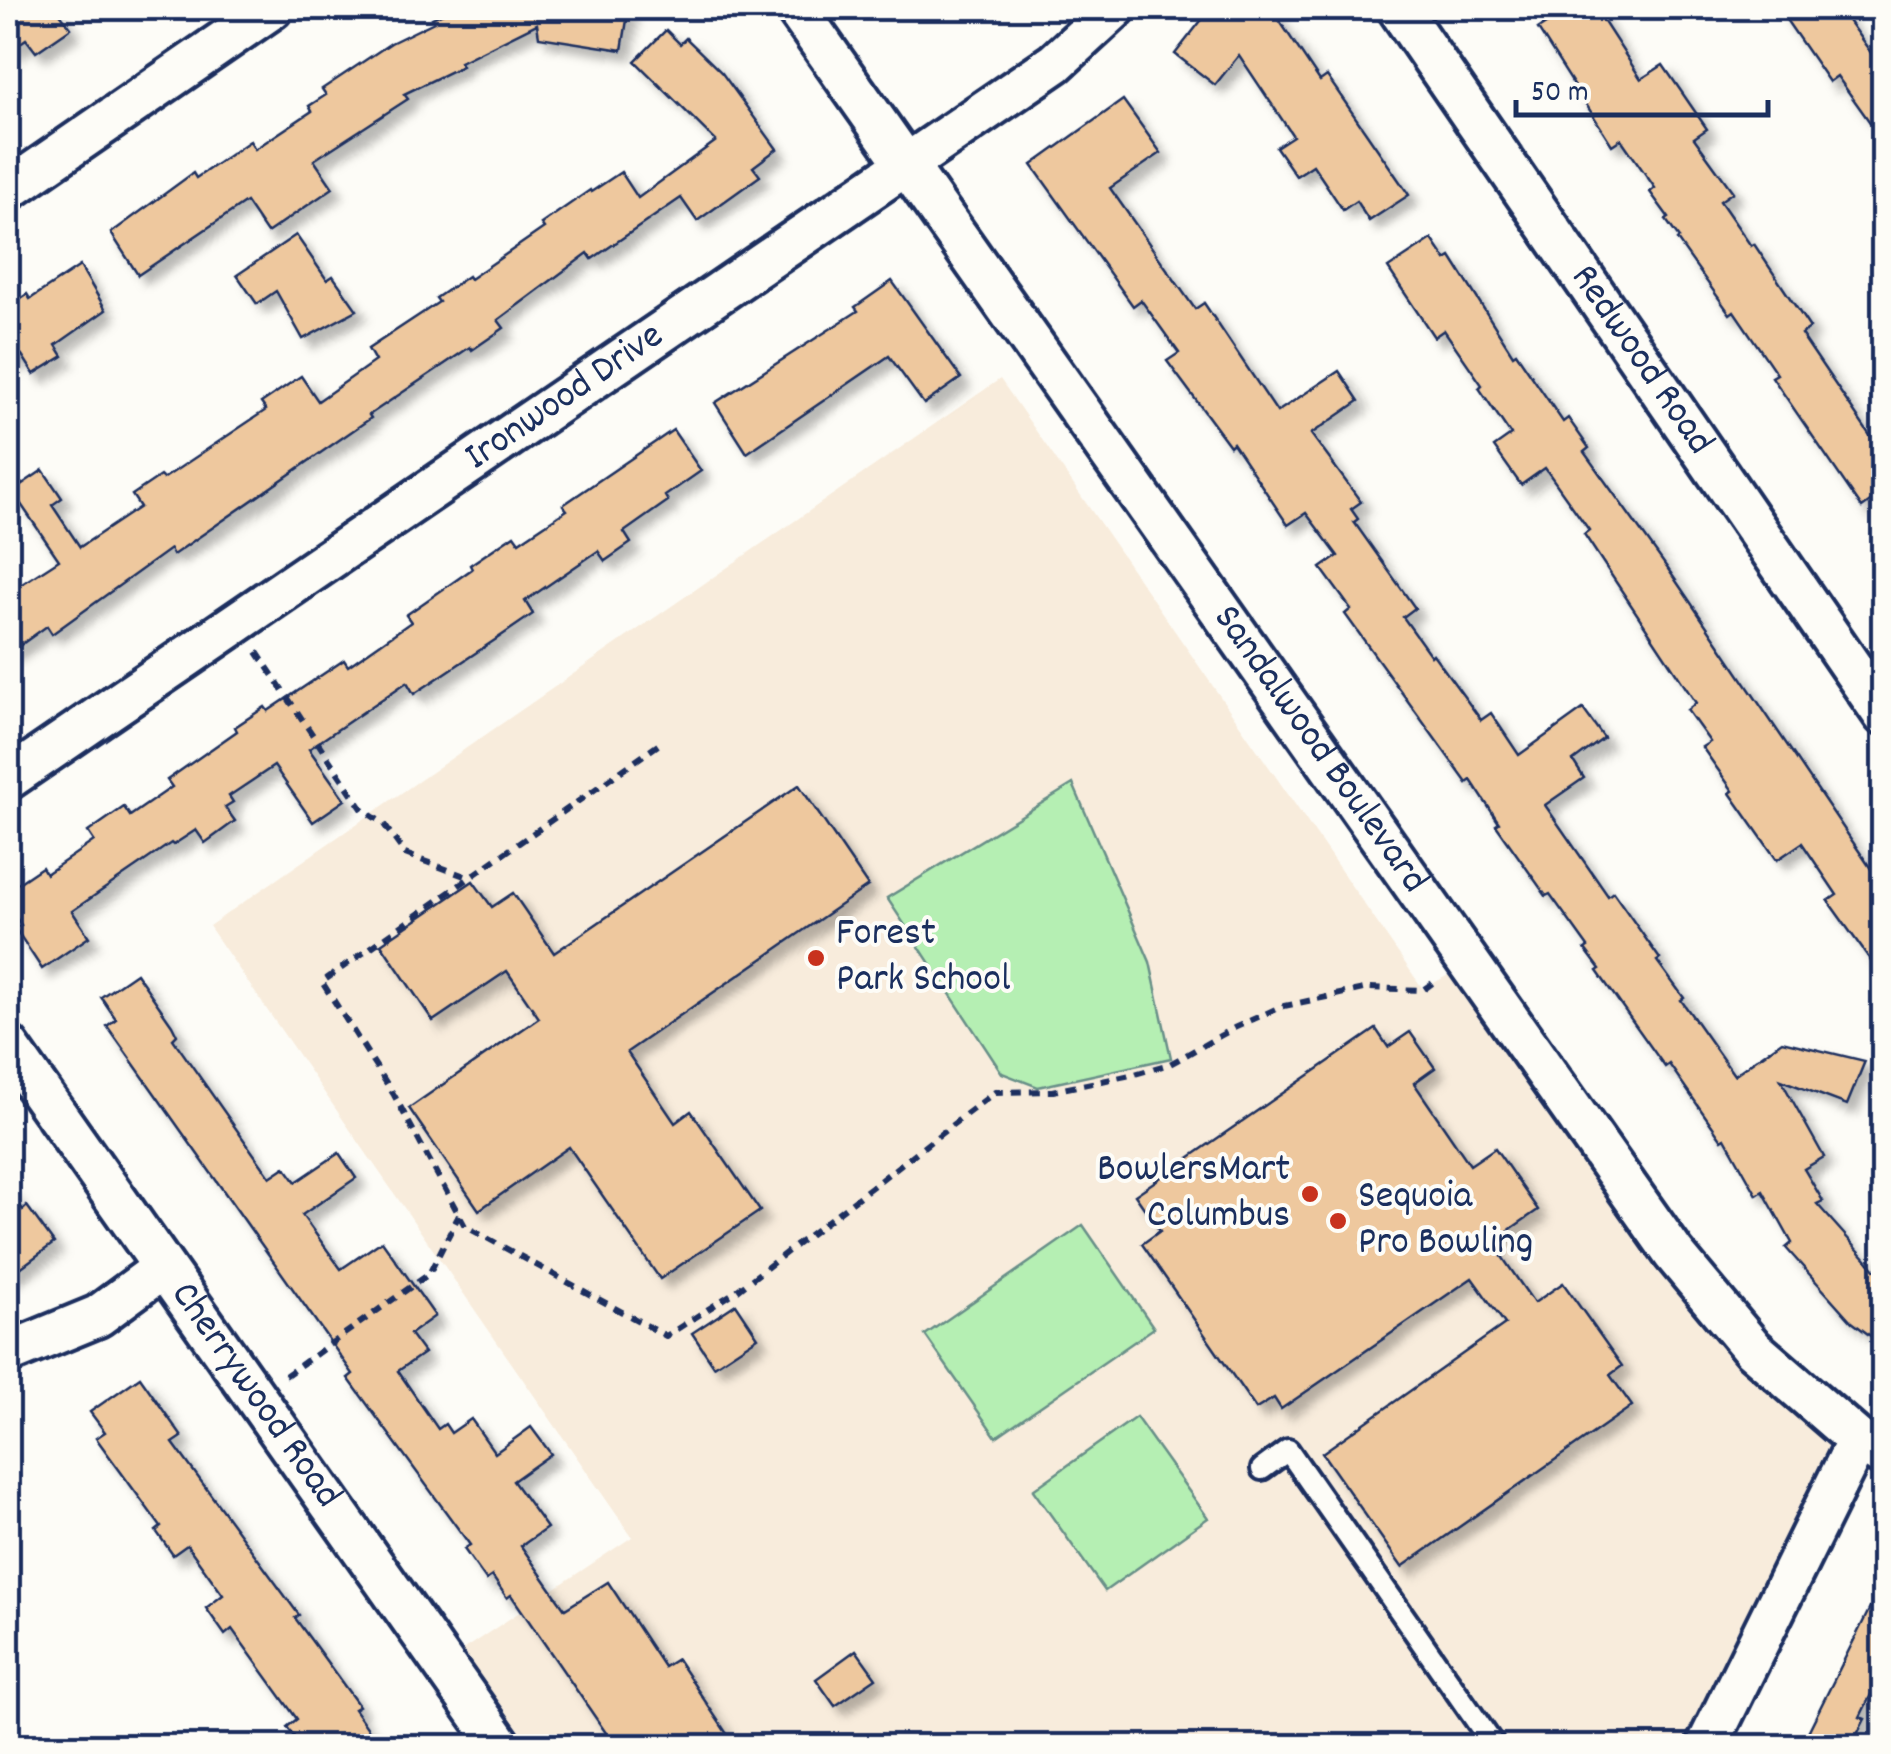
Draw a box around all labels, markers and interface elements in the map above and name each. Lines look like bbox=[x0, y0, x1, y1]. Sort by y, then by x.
scale bar bbox=[1516, 55, 1768, 117]
text: 50 m bbox=[1531, 73, 1589, 116]
street label: Redwood Road bbox=[1555, 254, 1726, 468]
street label: Ironwood Drive bbox=[454, 310, 676, 486]
street label: Sandalwood Boulevard bbox=[1197, 594, 1441, 906]
place label: Forest Park School bbox=[836, 907, 1010, 1010]
marker: Forest Park School bbox=[805, 947, 827, 969]
place label: BowlersMart Columbus bbox=[1097, 1143, 1290, 1246]
place label: Sequoia Pro Bowling bbox=[1358, 1170, 1533, 1273]
marker: BowlersMart Columbus bbox=[1299, 1183, 1321, 1205]
marker: Sequoia Pro Bowling bbox=[1327, 1210, 1349, 1232]
street label: Cherrywood Road bbox=[155, 1271, 354, 1521]

